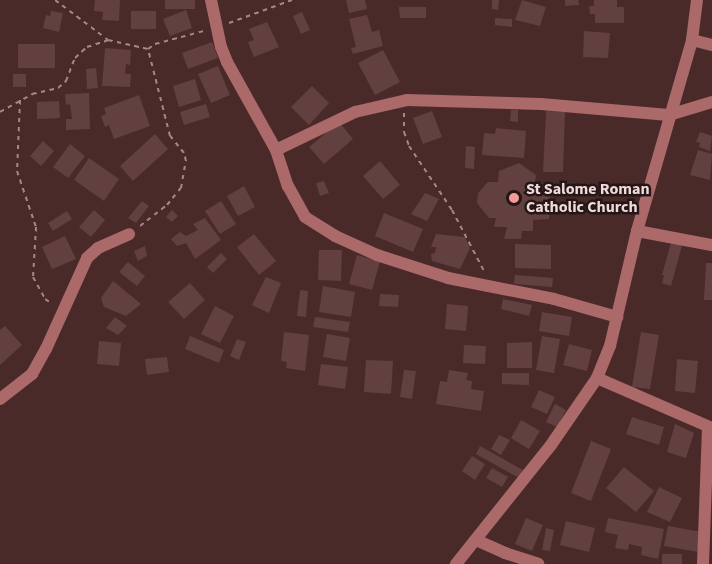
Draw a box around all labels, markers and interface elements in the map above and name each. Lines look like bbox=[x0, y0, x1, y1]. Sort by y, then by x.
place label: St Salome Roman Catholic Church bbox=[526, 179, 650, 217]
marker: St Salome Roman Catholic Church bbox=[507, 191, 521, 205]

